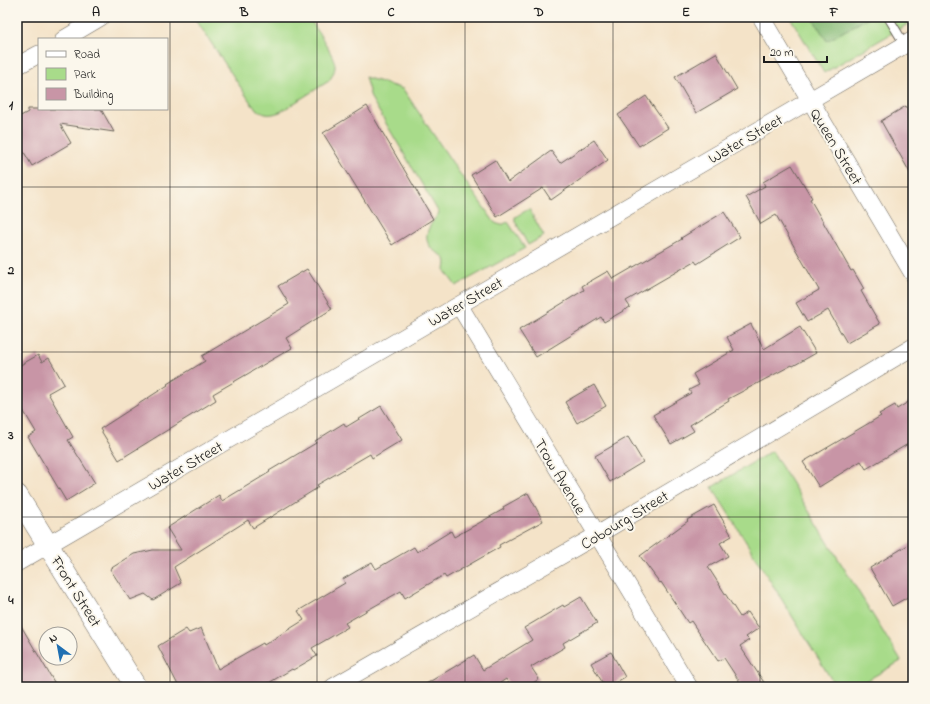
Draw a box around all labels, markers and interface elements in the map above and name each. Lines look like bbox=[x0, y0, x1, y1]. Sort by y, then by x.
text: A bbox=[92, 3, 100, 22]
text: B bbox=[239, 3, 249, 22]
text: C bbox=[387, 3, 395, 22]
text: D bbox=[533, 3, 544, 22]
text: E bbox=[682, 3, 690, 22]
text: F bbox=[829, 3, 839, 22]
legend bbox=[38, 38, 168, 110]
scale bar bbox=[764, 38, 827, 64]
text: 20 m bbox=[770, 44, 793, 62]
text: Road bbox=[74, 46, 100, 64]
text: Park bbox=[74, 66, 96, 84]
text: Building bbox=[73, 86, 113, 105]
text: 1 bbox=[9, 96, 14, 115]
street label: Queen Street bbox=[803, 104, 868, 191]
street label: Water Street bbox=[704, 108, 788, 171]
text: 2 bbox=[7, 261, 15, 280]
street label: Water Street bbox=[424, 271, 508, 334]
text: 3 bbox=[7, 426, 14, 445]
street label: Water Street bbox=[144, 435, 228, 498]
street label: Trow Avenue bbox=[527, 435, 592, 520]
street label: Cobourg Street bbox=[576, 485, 674, 556]
street label: Front Street bbox=[43, 551, 107, 633]
text: 4 bbox=[7, 591, 14, 610]
north arrow bbox=[38, 626, 78, 666]
text: N bbox=[46, 630, 61, 647]

